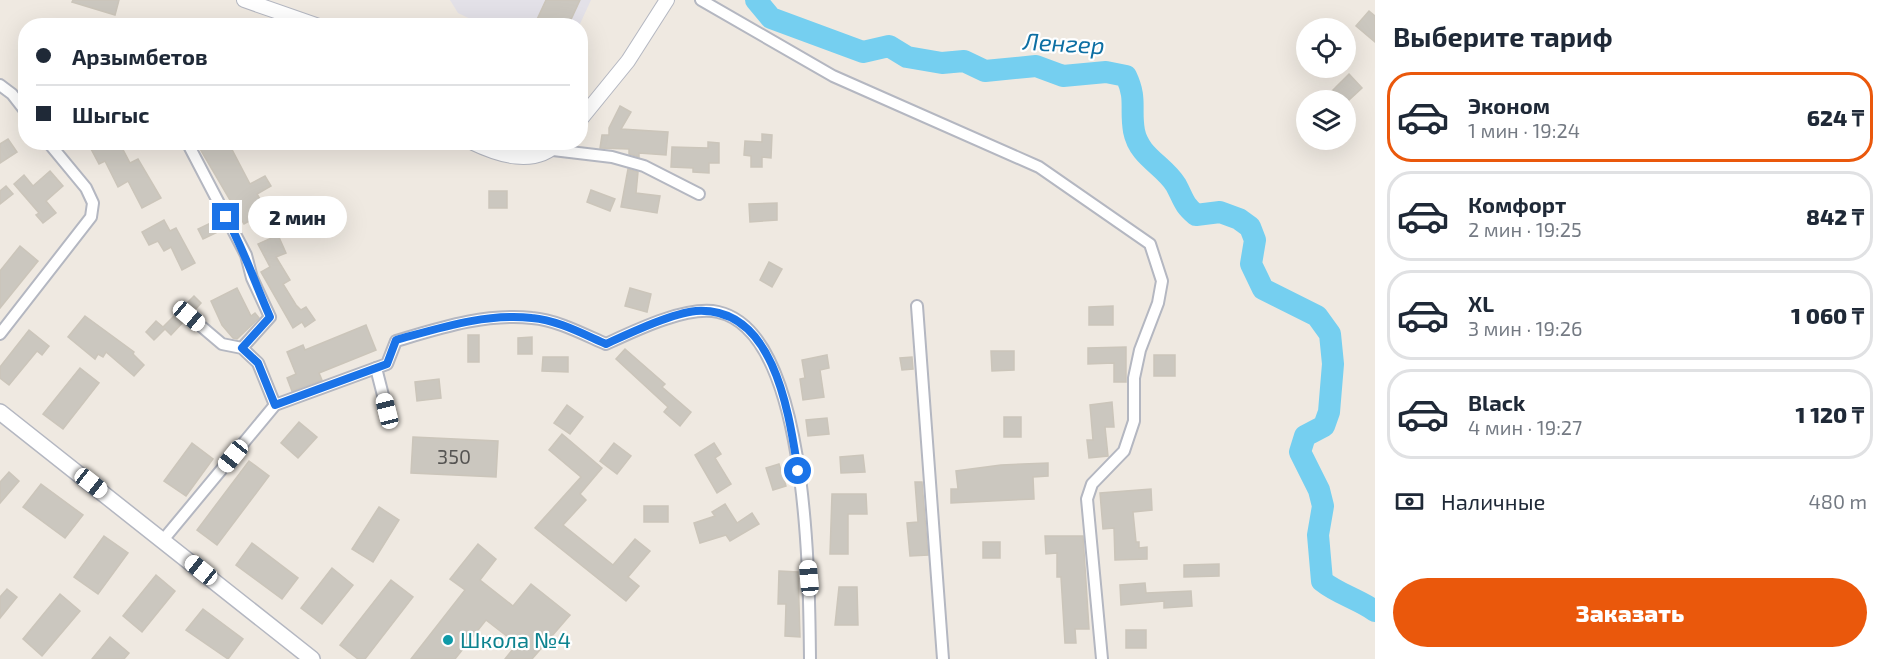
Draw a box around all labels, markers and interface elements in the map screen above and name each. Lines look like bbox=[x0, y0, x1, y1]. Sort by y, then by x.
map controls bbox=[1296, 18, 1356, 150]
button: locate bbox=[1296, 18, 1356, 78]
text: Выберите тариф bbox=[1393, 20, 1613, 52]
water label: Ленгер bbox=[1022, 26, 1106, 59]
text: Арзымбетов bbox=[72, 43, 208, 69]
button: layers bbox=[1296, 90, 1356, 150]
icon: car bbox=[1396, 90, 1450, 144]
text: Эконом bbox=[1468, 92, 1550, 118]
text: Шыгыс bbox=[72, 101, 149, 127]
text: 624 ₸ bbox=[1807, 104, 1864, 130]
text: 1 мин · 19:24 bbox=[1468, 118, 1580, 142]
icon: car bbox=[1396, 189, 1450, 243]
text: Комфорт bbox=[1468, 191, 1566, 217]
callout: 2 мин bbox=[247, 196, 346, 238]
route end bbox=[212, 203, 239, 230]
text: 842 ₸ bbox=[1806, 203, 1864, 229]
text: 2 мин bbox=[269, 205, 326, 229]
text: 2 мин · 19:25 bbox=[1468, 217, 1582, 241]
icon: car bbox=[1396, 288, 1450, 342]
text: XL bbox=[1468, 290, 1494, 316]
car bbox=[169, 298, 209, 334]
text: 1 060 ₸ bbox=[1791, 302, 1864, 328]
text: 3 мин · 19:26 bbox=[1468, 316, 1582, 340]
icon: car bbox=[1396, 387, 1450, 441]
text: Black bbox=[1468, 389, 1525, 415]
car bbox=[374, 391, 400, 431]
text: 1 120 ₸ bbox=[1796, 401, 1864, 427]
text: 4 мин · 19:27 bbox=[1468, 415, 1582, 439]
car bbox=[215, 436, 251, 476]
house number: 350 bbox=[437, 444, 471, 468]
route start bbox=[784, 457, 811, 484]
car bbox=[71, 465, 111, 501]
icon: cash bbox=[1393, 485, 1426, 518]
text: Наличные bbox=[1441, 488, 1545, 514]
text: 480 m bbox=[1809, 489, 1867, 513]
car bbox=[181, 552, 221, 588]
car bbox=[798, 559, 820, 597]
button: Заказать bbox=[1393, 578, 1867, 647]
place label: Школа №4 bbox=[460, 626, 571, 652]
marker: Школа №4 bbox=[441, 633, 455, 647]

